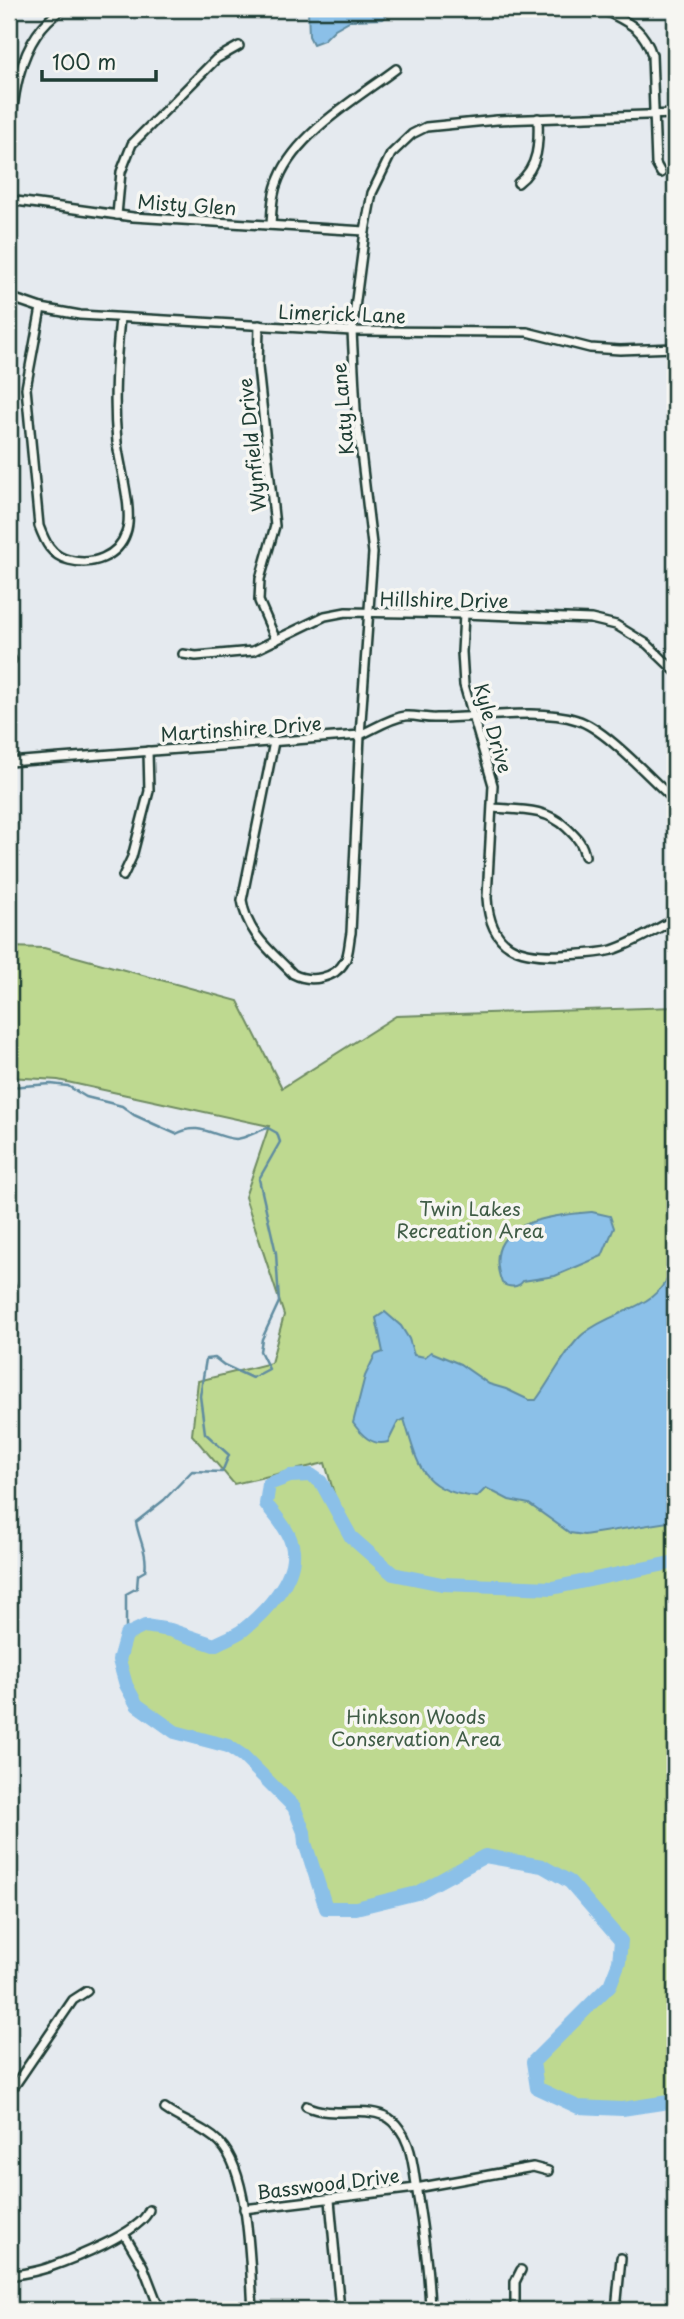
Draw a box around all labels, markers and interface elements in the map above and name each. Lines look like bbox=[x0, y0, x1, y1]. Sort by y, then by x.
scale bar bbox=[42, 38, 156, 82]
text: 100 m bbox=[52, 45, 116, 77]
street label: Misty Glen bbox=[137, 187, 237, 221]
street label: Limerick Lane bbox=[278, 297, 406, 329]
street label: Katy Lane bbox=[324, 362, 360, 456]
street label: Wynfield Drive bbox=[230, 377, 272, 513]
street label: Hillshire Drive bbox=[379, 584, 509, 614]
street label: Kyle Drive bbox=[468, 680, 520, 776]
street label: Martinshire Drive bbox=[159, 708, 323, 748]
park label: Twin Lakes Recreation Area bbox=[396, 1194, 544, 1244]
park label: Hinkson Woods Conservation Area bbox=[331, 1702, 501, 1752]
street label: Basswood Drive bbox=[255, 2160, 401, 2206]

